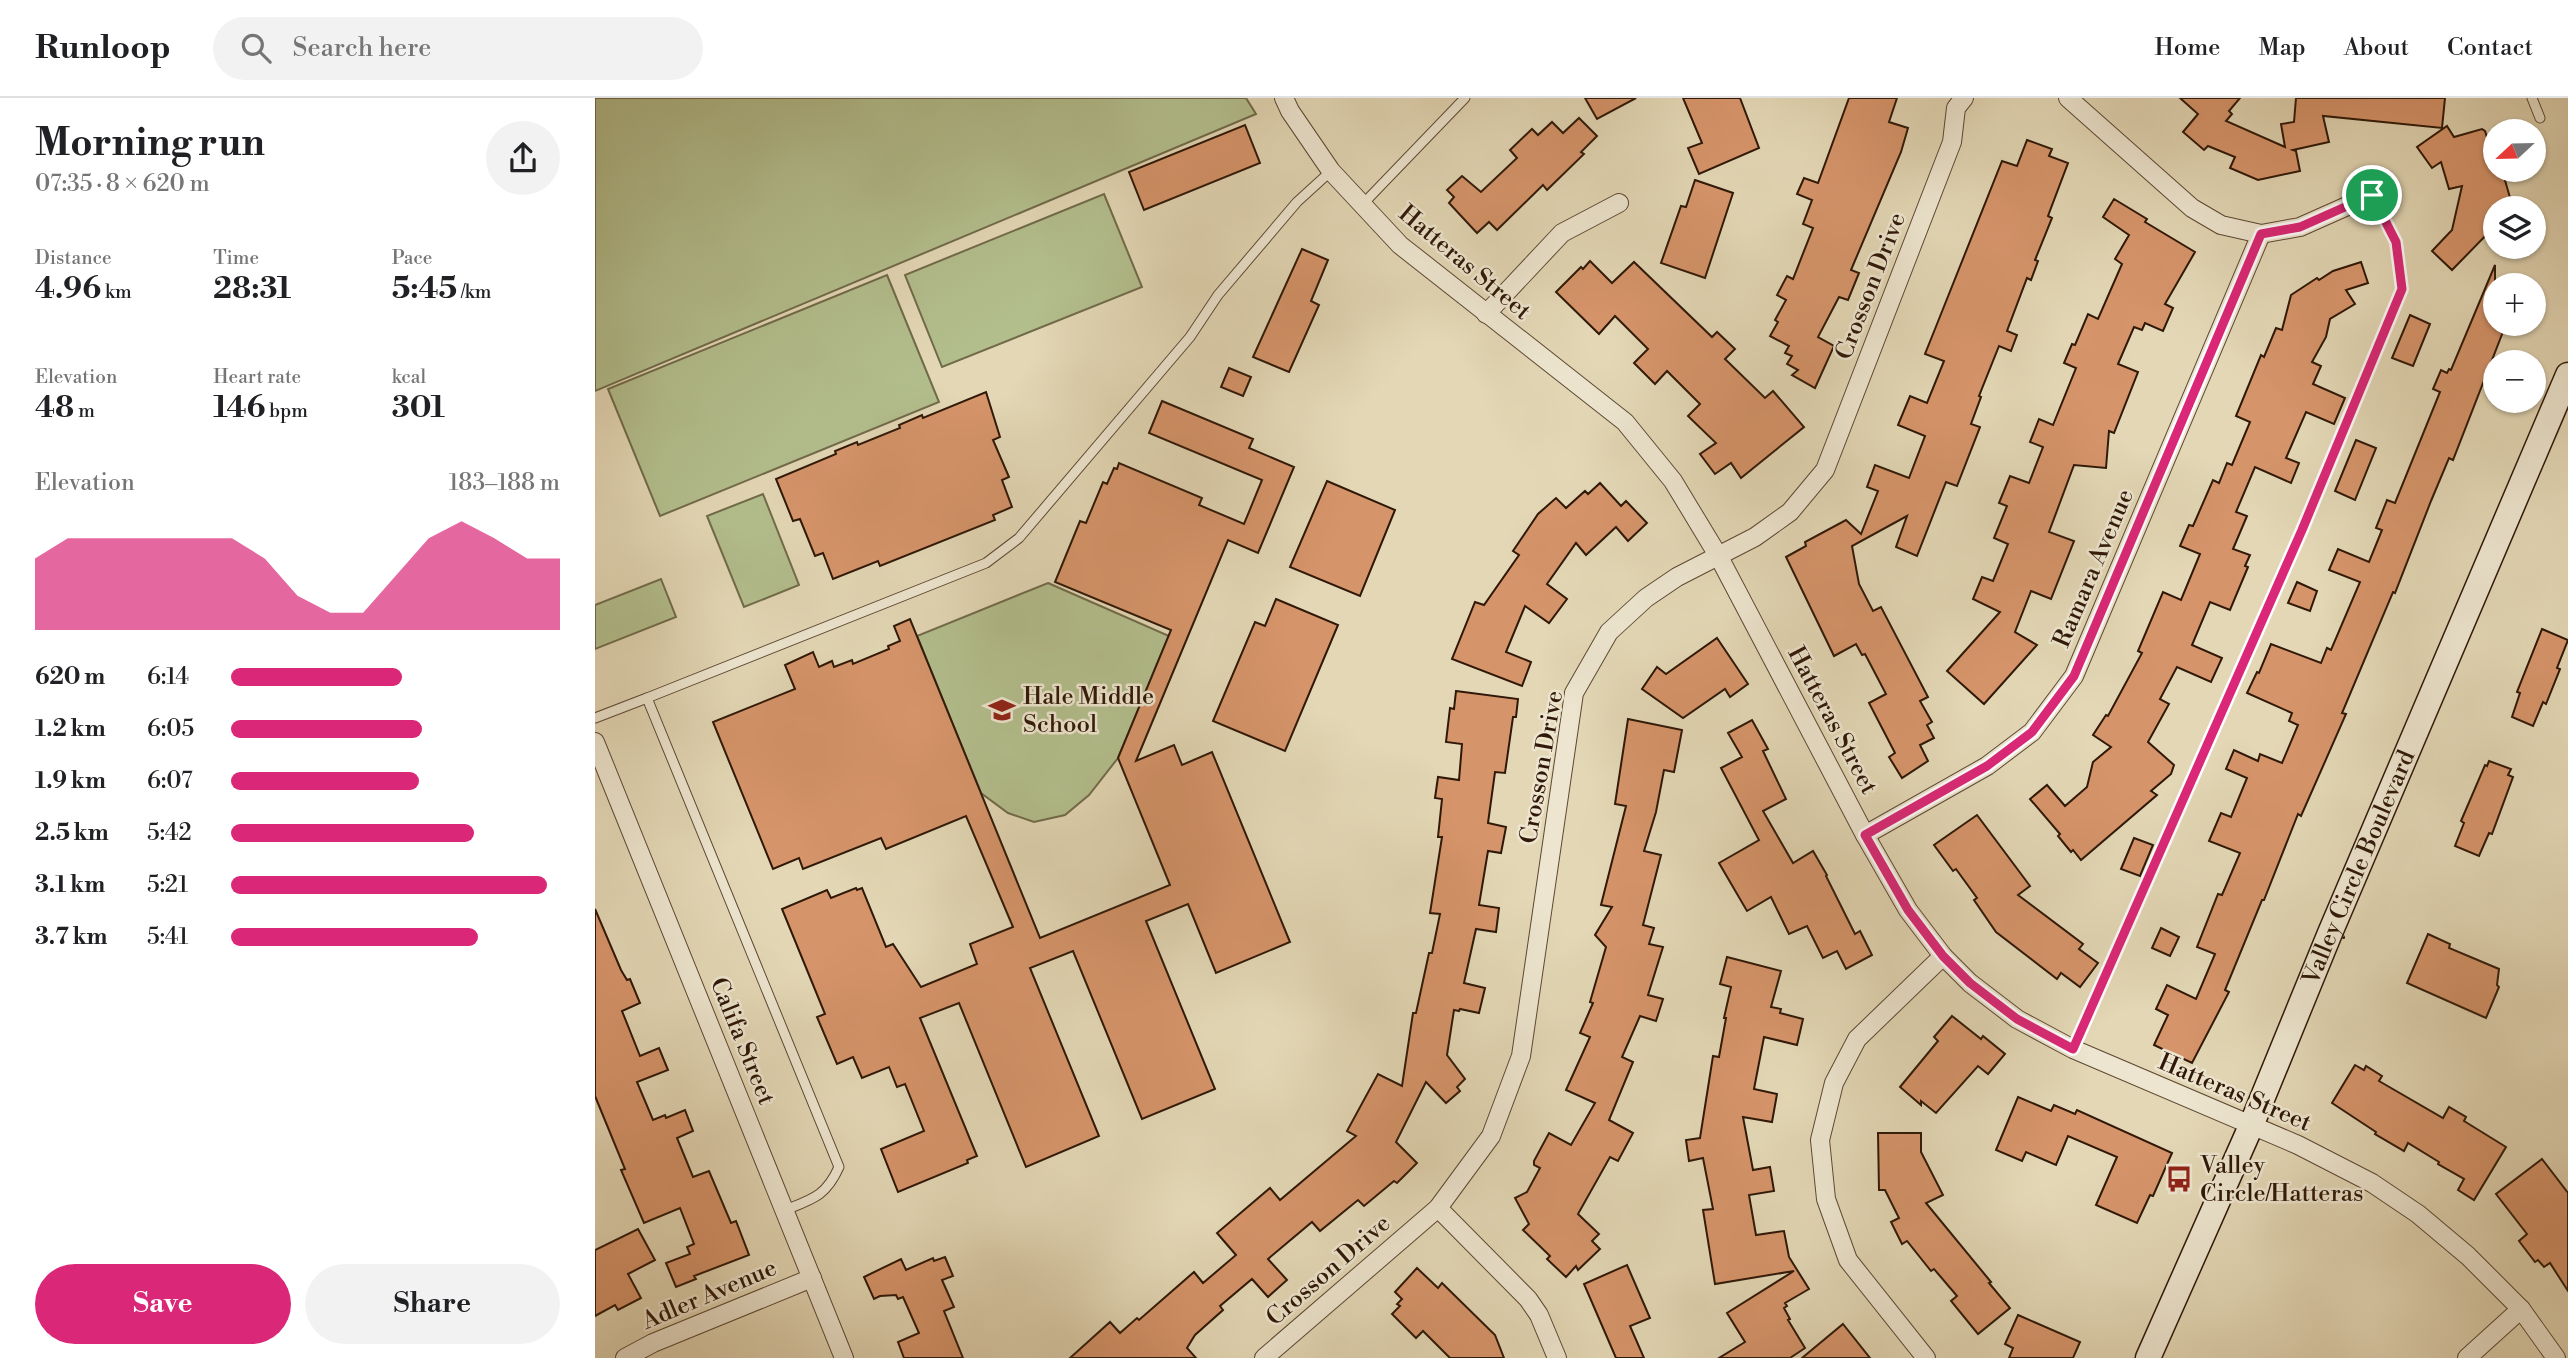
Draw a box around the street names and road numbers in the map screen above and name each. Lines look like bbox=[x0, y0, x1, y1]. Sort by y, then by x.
street label: Hatteras Street bbox=[1392, 199, 1537, 327]
street label: Crosson Drive bbox=[1829, 209, 1913, 364]
street label: Ramara Avenue bbox=[2047, 485, 2141, 652]
street label: Hatteras Street bbox=[1781, 641, 1884, 800]
street label: Crosson Drive bbox=[1514, 688, 1570, 846]
street label: Valley Circle Boulevard bbox=[2296, 745, 2422, 990]
street label: Califa Street bbox=[703, 973, 781, 1110]
street label: Hatteras Street bbox=[2154, 1047, 2316, 1139]
street label: Crosson Drive bbox=[1260, 1209, 1397, 1333]
street label: Adler Avenue bbox=[637, 1253, 781, 1337]

